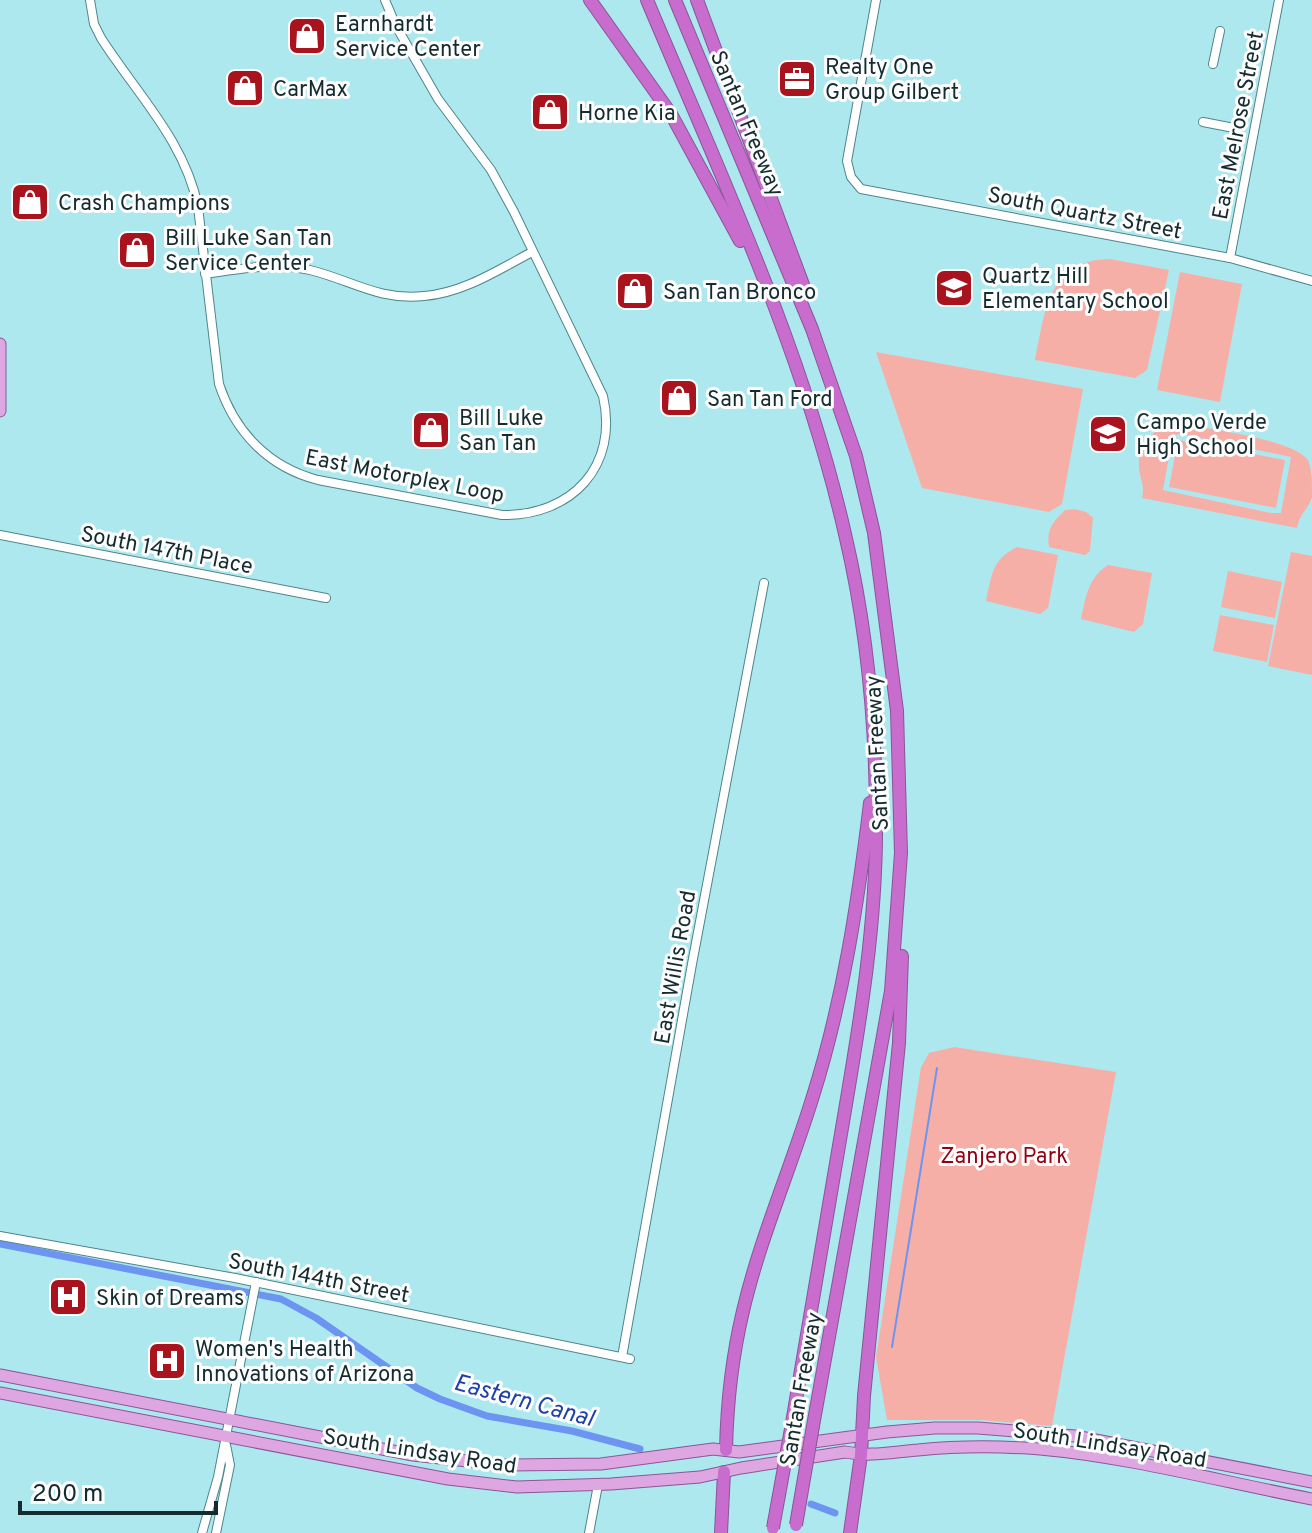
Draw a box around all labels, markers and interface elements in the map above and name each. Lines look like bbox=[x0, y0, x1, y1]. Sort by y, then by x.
place label: Earnhardt Service Center bbox=[335, 12, 481, 64]
shop icon: Earnhardt Service Center bbox=[286, 15, 328, 57]
street label: East Melrose Street bbox=[1208, 29, 1271, 222]
street label: Santan Freeway bbox=[703, 47, 789, 201]
place label: Realty One Group Gilbert bbox=[825, 55, 959, 107]
office icon: Realty One Group Gilbert bbox=[776, 58, 818, 100]
shop icon: CarMax bbox=[224, 67, 266, 109]
place label: CarMax bbox=[273, 77, 348, 104]
shop icon: Horne Kia bbox=[529, 91, 571, 133]
place label: Horne Kia bbox=[578, 101, 675, 128]
shop icon: Crash Champions bbox=[9, 181, 51, 223]
street label: South Quartz Street bbox=[985, 182, 1184, 247]
place label: Crash Champions bbox=[58, 191, 230, 218]
place label: Bill Luke San Tan Service Center bbox=[165, 226, 332, 278]
shop icon: Bill Luke San Tan Service Center bbox=[116, 229, 158, 271]
place label: Quartz Hill Elementary School bbox=[982, 264, 1169, 316]
school or university icon: Quartz Hill Elementary School bbox=[933, 267, 975, 309]
shop icon: San Tan Bronco bbox=[614, 270, 656, 312]
place label: San Tan Bronco bbox=[663, 280, 816, 307]
shop icon: San Tan Ford bbox=[658, 377, 700, 419]
place label: San Tan Ford bbox=[707, 387, 833, 414]
place label: Bill Luke San Tan bbox=[459, 406, 543, 458]
shop icon: Bill Luke San Tan bbox=[410, 409, 452, 451]
place label: Campo Verde High School bbox=[1136, 410, 1267, 462]
school or university icon: Campo Verde High School bbox=[1087, 413, 1129, 455]
street label: East Motorplex Loop bbox=[303, 445, 506, 510]
street label: South 147th Place bbox=[78, 522, 255, 581]
street label: Santan Freeway bbox=[861, 674, 896, 831]
street label: East Willis Road bbox=[650, 889, 703, 1046]
park label: Zanjero Park bbox=[940, 1144, 1068, 1171]
street label: South 144th Street bbox=[226, 1249, 411, 1310]
hospital icon: Skin of Dreams bbox=[47, 1276, 89, 1318]
place label: Skin of Dreams bbox=[96, 1286, 244, 1313]
street label: Santan Freeway bbox=[776, 1310, 829, 1469]
place label: Women's Health Innovations of Arizona bbox=[195, 1337, 414, 1389]
hospital icon: Women's Health Innovations of Arizona bbox=[146, 1340, 188, 1382]
water label: Eastern Canal bbox=[450, 1369, 599, 1436]
street label: South Lindsay Road bbox=[1011, 1418, 1208, 1475]
street label: South Lindsay Road bbox=[321, 1424, 518, 1481]
scale bar bbox=[20, 1465, 216, 1515]
text: 200 m bbox=[32, 1480, 103, 1510]

